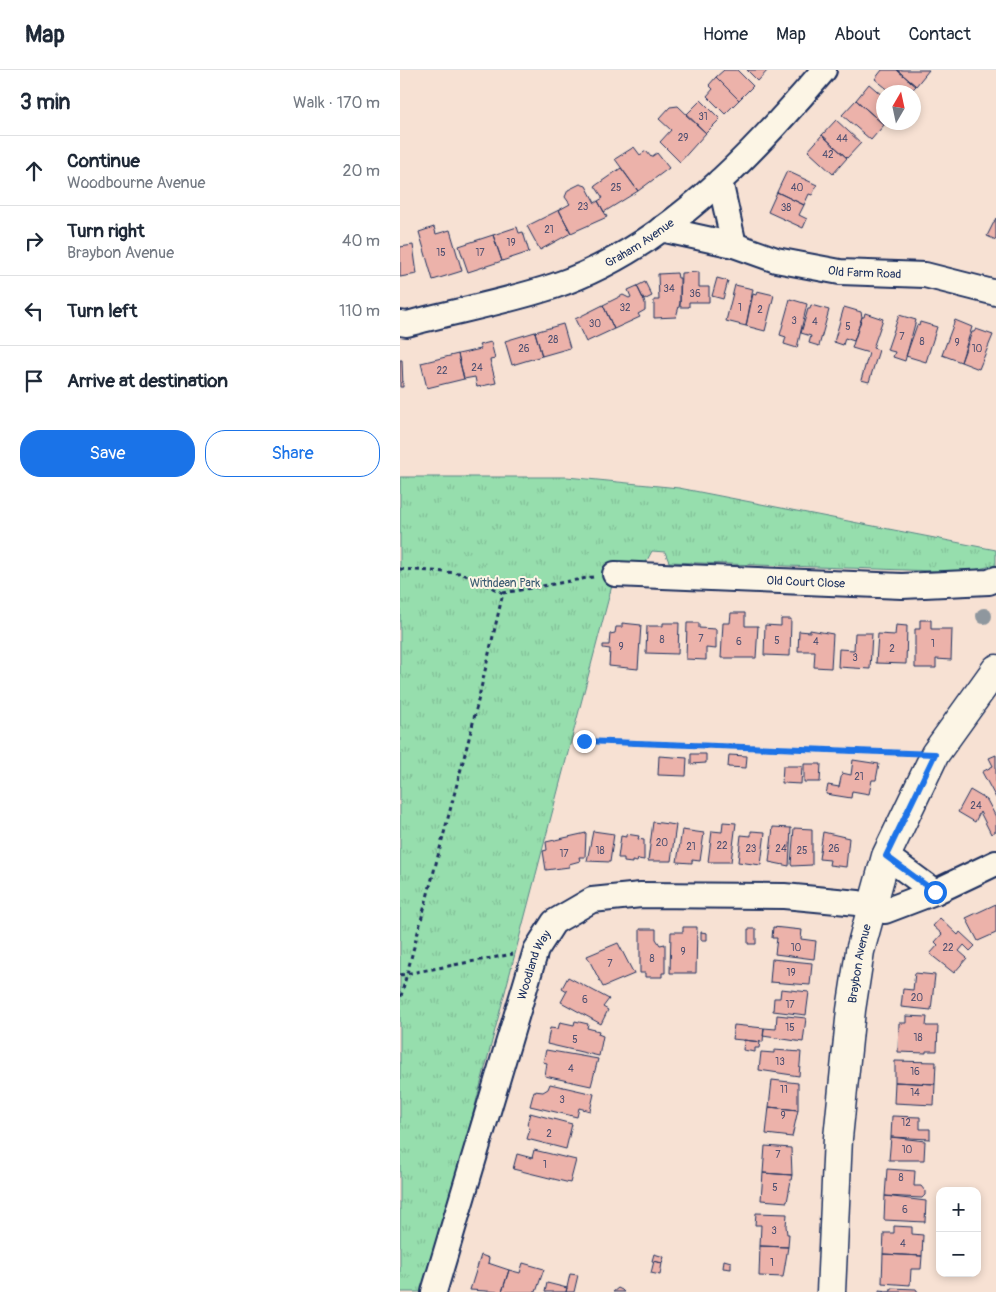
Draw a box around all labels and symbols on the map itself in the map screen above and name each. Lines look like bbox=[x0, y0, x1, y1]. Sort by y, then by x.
north arrow bbox=[876, 85, 921, 130]
house number: 31 bbox=[698, 111, 708, 123]
house number: 29 bbox=[678, 132, 688, 144]
house number: 44 bbox=[836, 133, 848, 145]
house number: 42 bbox=[822, 149, 834, 161]
house number: 25 bbox=[610, 182, 622, 194]
house number: 40 bbox=[791, 182, 803, 194]
house number: 23 bbox=[578, 201, 589, 213]
house number: 38 bbox=[781, 202, 791, 214]
street label: Graham Avenue bbox=[602, 215, 677, 271]
house number: 21 bbox=[544, 224, 554, 236]
house number: 19 bbox=[506, 237, 516, 249]
house number: 15 bbox=[436, 247, 446, 259]
house number: 17 bbox=[475, 247, 485, 259]
street label: Old Farm Road bbox=[827, 262, 902, 282]
house number: 34 bbox=[663, 283, 675, 295]
house number: 36 bbox=[689, 288, 701, 300]
house number: 32 bbox=[619, 302, 631, 314]
house number: 1 bbox=[738, 302, 742, 314]
house number: 2 bbox=[757, 304, 763, 316]
house number: 3 bbox=[791, 315, 797, 327]
house number: 4 bbox=[812, 316, 818, 328]
house number: 30 bbox=[589, 318, 601, 330]
house number: 5 bbox=[845, 321, 851, 333]
house number: 7 bbox=[899, 331, 905, 343]
house number: 28 bbox=[548, 334, 558, 346]
house number: 8 bbox=[919, 336, 925, 348]
house number: 9 bbox=[954, 337, 960, 349]
house number: 26 bbox=[518, 343, 530, 355]
house number: 10 bbox=[972, 343, 983, 355]
house number: 24 bbox=[471, 362, 483, 374]
house number: 22 bbox=[436, 365, 448, 377]
street label: Old Court Close bbox=[766, 573, 846, 591]
park label: Withdean Park bbox=[470, 576, 540, 591]
house number: 7 bbox=[698, 633, 704, 645]
house number: 8 bbox=[659, 634, 665, 646]
house number: 5 bbox=[774, 635, 780, 647]
house number: 6 bbox=[736, 636, 742, 648]
house number: 4 bbox=[813, 636, 819, 648]
house number: 1 bbox=[931, 638, 935, 650]
house number: 9 bbox=[618, 641, 624, 653]
house number: 2 bbox=[889, 643, 895, 655]
house number: 3 bbox=[852, 652, 858, 664]
route end bbox=[573, 730, 596, 753]
house number: 21 bbox=[854, 771, 864, 783]
house number: 24 bbox=[970, 800, 982, 812]
house number: 20 bbox=[656, 837, 668, 849]
house number: 22 bbox=[716, 840, 728, 852]
house number: 21 bbox=[686, 841, 696, 853]
house number: 23 bbox=[746, 843, 757, 855]
house number: 24 bbox=[775, 843, 787, 855]
house number: 26 bbox=[828, 843, 840, 855]
house number: 18 bbox=[596, 845, 604, 857]
house number: 25 bbox=[796, 845, 808, 857]
house number: 17 bbox=[559, 848, 569, 860]
route start bbox=[924, 881, 947, 904]
street label: Braybon Avenue bbox=[845, 922, 875, 1004]
street label: Woodland Way bbox=[514, 928, 554, 1002]
house number: 10 bbox=[791, 942, 802, 954]
house number: 22 bbox=[942, 942, 954, 954]
house number: 9 bbox=[680, 946, 686, 958]
house number: 8 bbox=[649, 953, 655, 965]
house number: 7 bbox=[607, 958, 613, 970]
house number: 19 bbox=[786, 967, 796, 979]
house number: 20 bbox=[911, 992, 923, 1004]
house number: 6 bbox=[582, 994, 588, 1006]
house number: 17 bbox=[785, 999, 795, 1011]
house number: 15 bbox=[785, 1022, 795, 1034]
house number: 18 bbox=[914, 1032, 922, 1044]
house number: 5 bbox=[572, 1034, 578, 1046]
house number: 13 bbox=[775, 1056, 785, 1068]
house number: 4 bbox=[568, 1063, 574, 1075]
house number: 16 bbox=[910, 1066, 920, 1078]
house number: 11 bbox=[780, 1084, 788, 1096]
house number: 14 bbox=[910, 1087, 920, 1099]
house number: 3 bbox=[559, 1094, 565, 1106]
house number: 9 bbox=[780, 1110, 786, 1122]
house number: 12 bbox=[901, 1117, 911, 1129]
house number: 2 bbox=[546, 1128, 552, 1140]
house number: 10 bbox=[902, 1144, 913, 1156]
house number: 7 bbox=[775, 1149, 781, 1161]
house number: 1 bbox=[543, 1159, 547, 1171]
house number: 8 bbox=[898, 1172, 904, 1184]
house number: 5 bbox=[772, 1182, 778, 1194]
house number: 6 bbox=[902, 1204, 908, 1216]
house number: 3 bbox=[771, 1225, 777, 1237]
house number: 4 bbox=[900, 1238, 906, 1250]
house number: 1 bbox=[770, 1257, 774, 1269]

